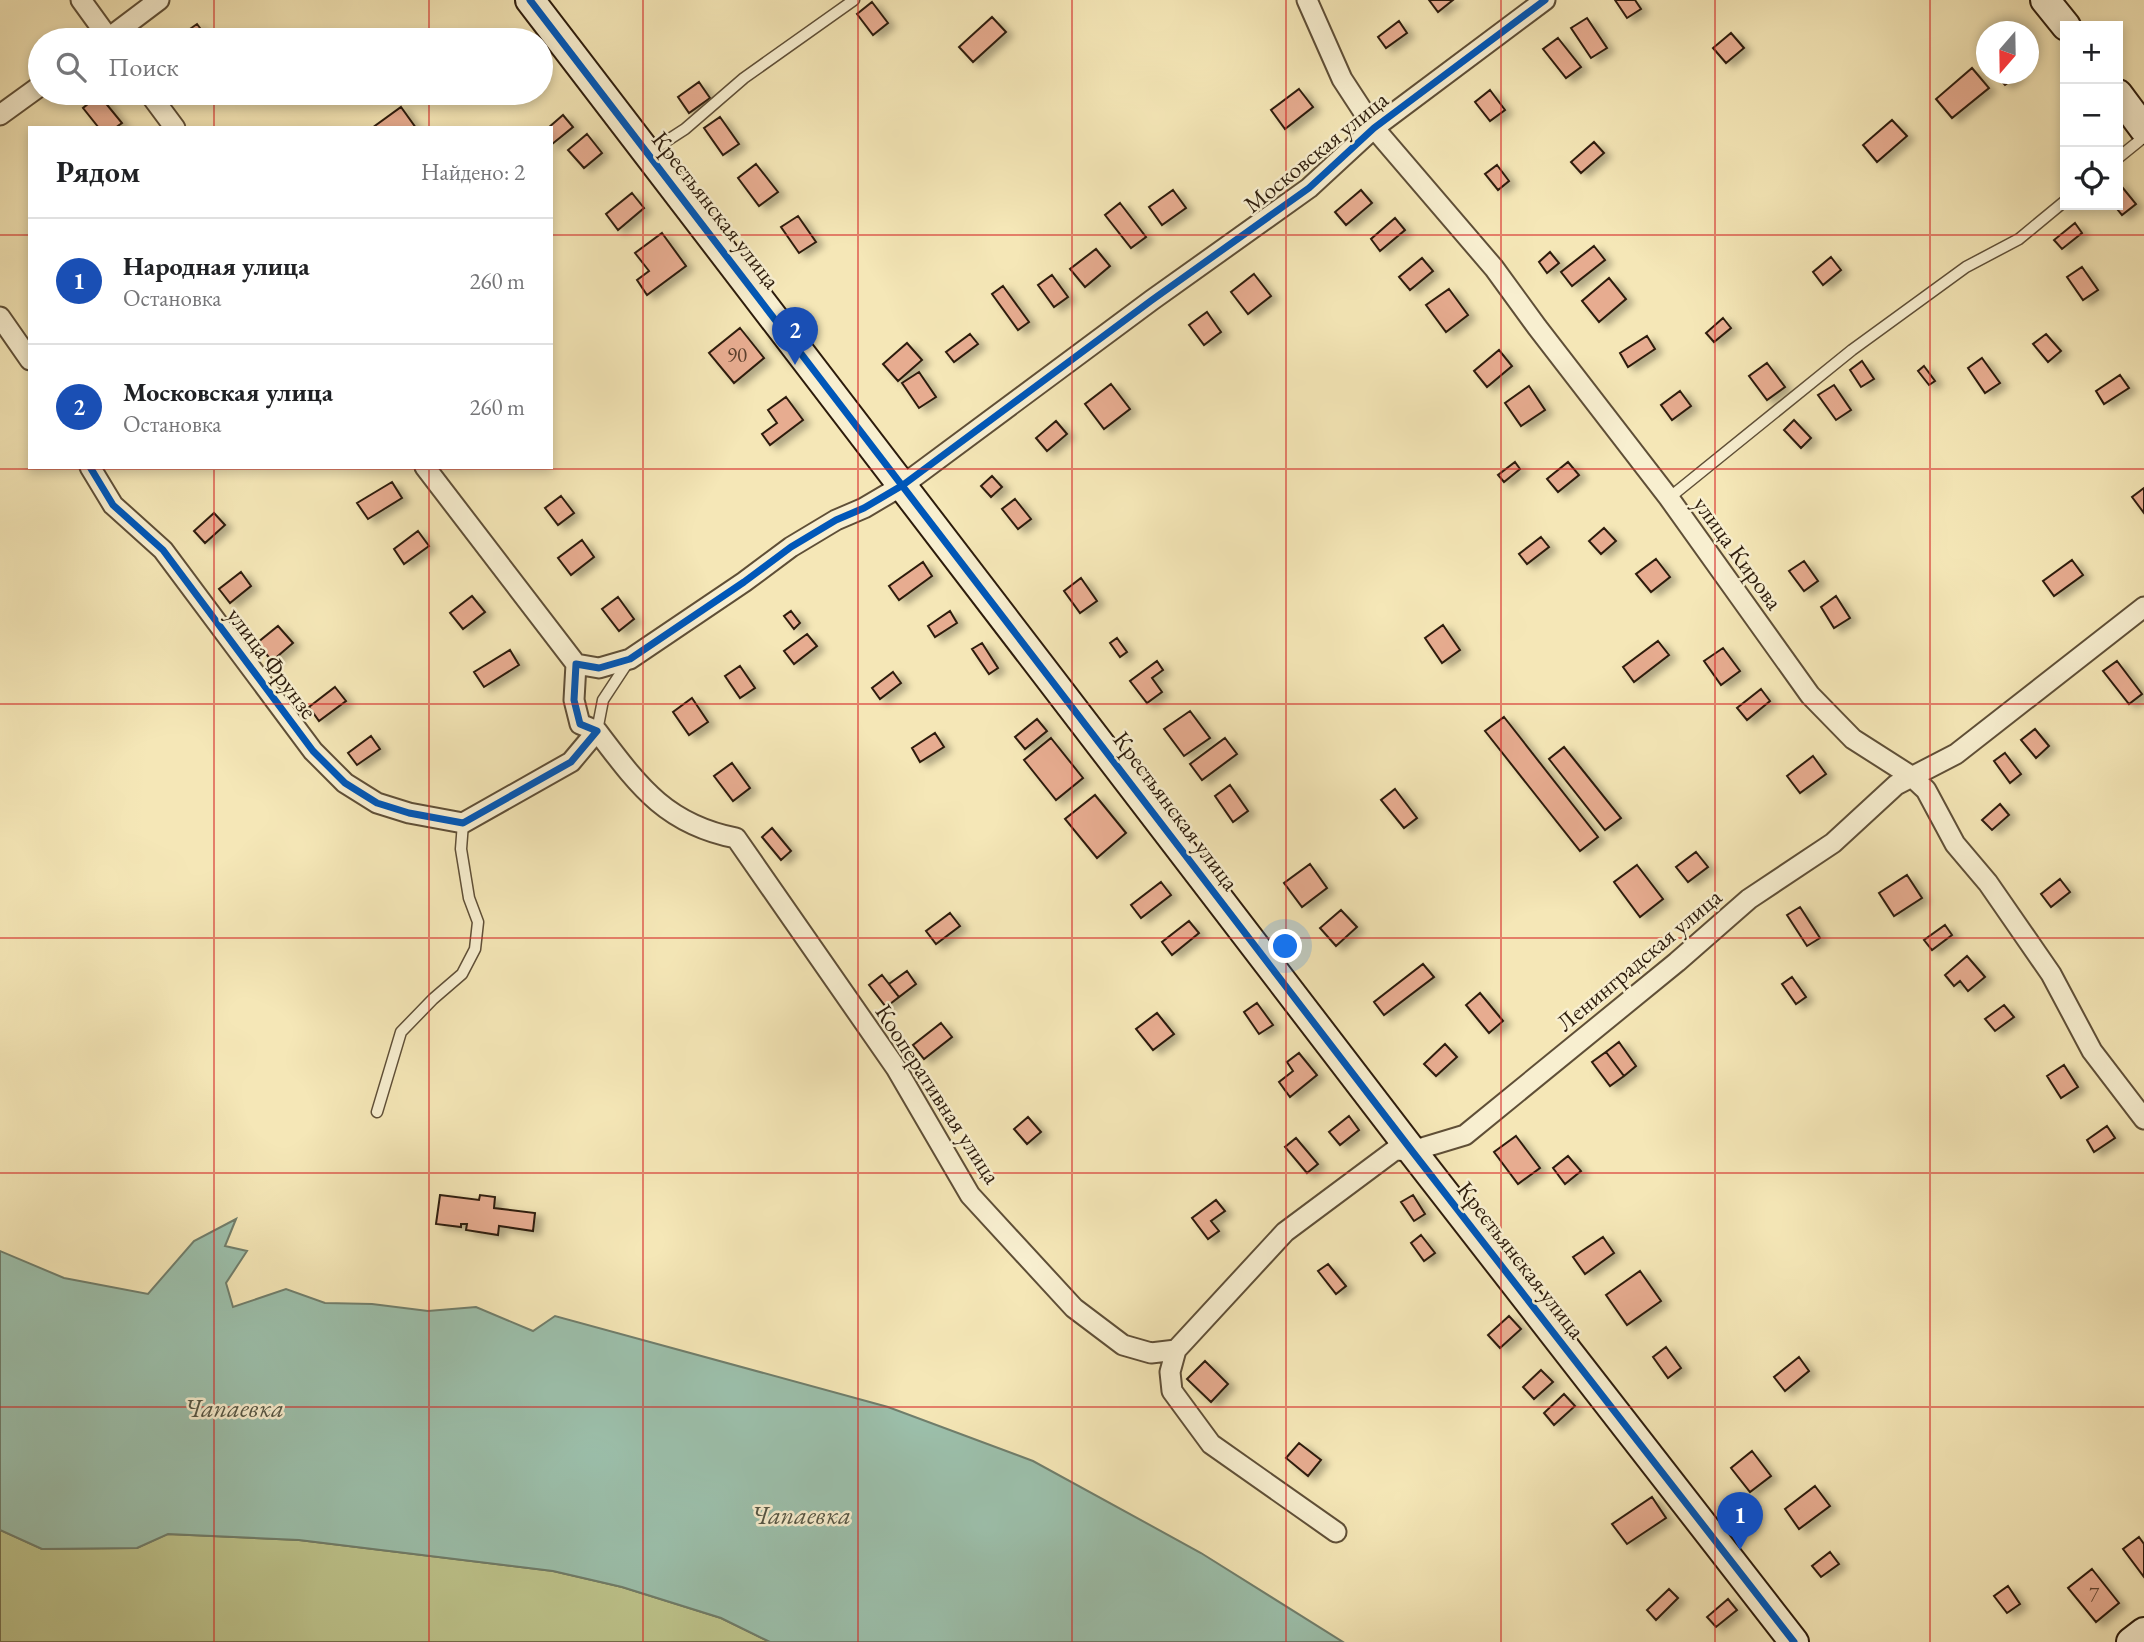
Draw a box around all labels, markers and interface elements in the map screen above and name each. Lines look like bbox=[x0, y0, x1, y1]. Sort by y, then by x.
north arrow bbox=[1976, 21, 2039, 84]
map controls bbox=[2060, 21, 2123, 210]
button: + bbox=[2060, 21, 2123, 84]
search box bbox=[28, 28, 553, 105]
icon: search bbox=[52, 48, 90, 86]
text: Поиск bbox=[108, 50, 179, 84]
street label: Московская улица bbox=[1237, 84, 1395, 219]
button: − bbox=[2060, 84, 2123, 147]
street label: Крестьянская улица bbox=[645, 125, 788, 295]
button: locate bbox=[2060, 147, 2123, 210]
text: Рядом bbox=[56, 152, 140, 191]
text: Найдено: 2 bbox=[421, 157, 525, 187]
text: Народная улица bbox=[123, 249, 310, 283]
text: 1 bbox=[73, 266, 85, 296]
text: 260 m bbox=[469, 266, 525, 296]
text: Остановка bbox=[123, 283, 221, 313]
pin: 2 bbox=[772, 307, 818, 365]
house number: 90 bbox=[727, 341, 747, 368]
text: Московская улица bbox=[123, 375, 333, 409]
text: 2 bbox=[73, 392, 85, 422]
text: 260 m bbox=[469, 392, 525, 422]
text: Остановка bbox=[123, 409, 221, 439]
street label: улица Кирова bbox=[1687, 490, 1790, 616]
street label: улица Фрунзе bbox=[220, 600, 325, 725]
street label: Крестьянская улица bbox=[1106, 725, 1247, 897]
street label: Ленинградская улица bbox=[1550, 881, 1728, 1038]
your location bbox=[1268, 929, 1302, 963]
street label: Кооперативная улица bbox=[869, 998, 1008, 1190]
street label: Крестьянская улица bbox=[1450, 1175, 1593, 1345]
water label: Чапаевка bbox=[184, 1391, 284, 1425]
pin: 1 bbox=[1717, 1492, 1763, 1550]
water label: Чапаевка bbox=[751, 1498, 851, 1532]
house number: 7 bbox=[2089, 1581, 2100, 1608]

